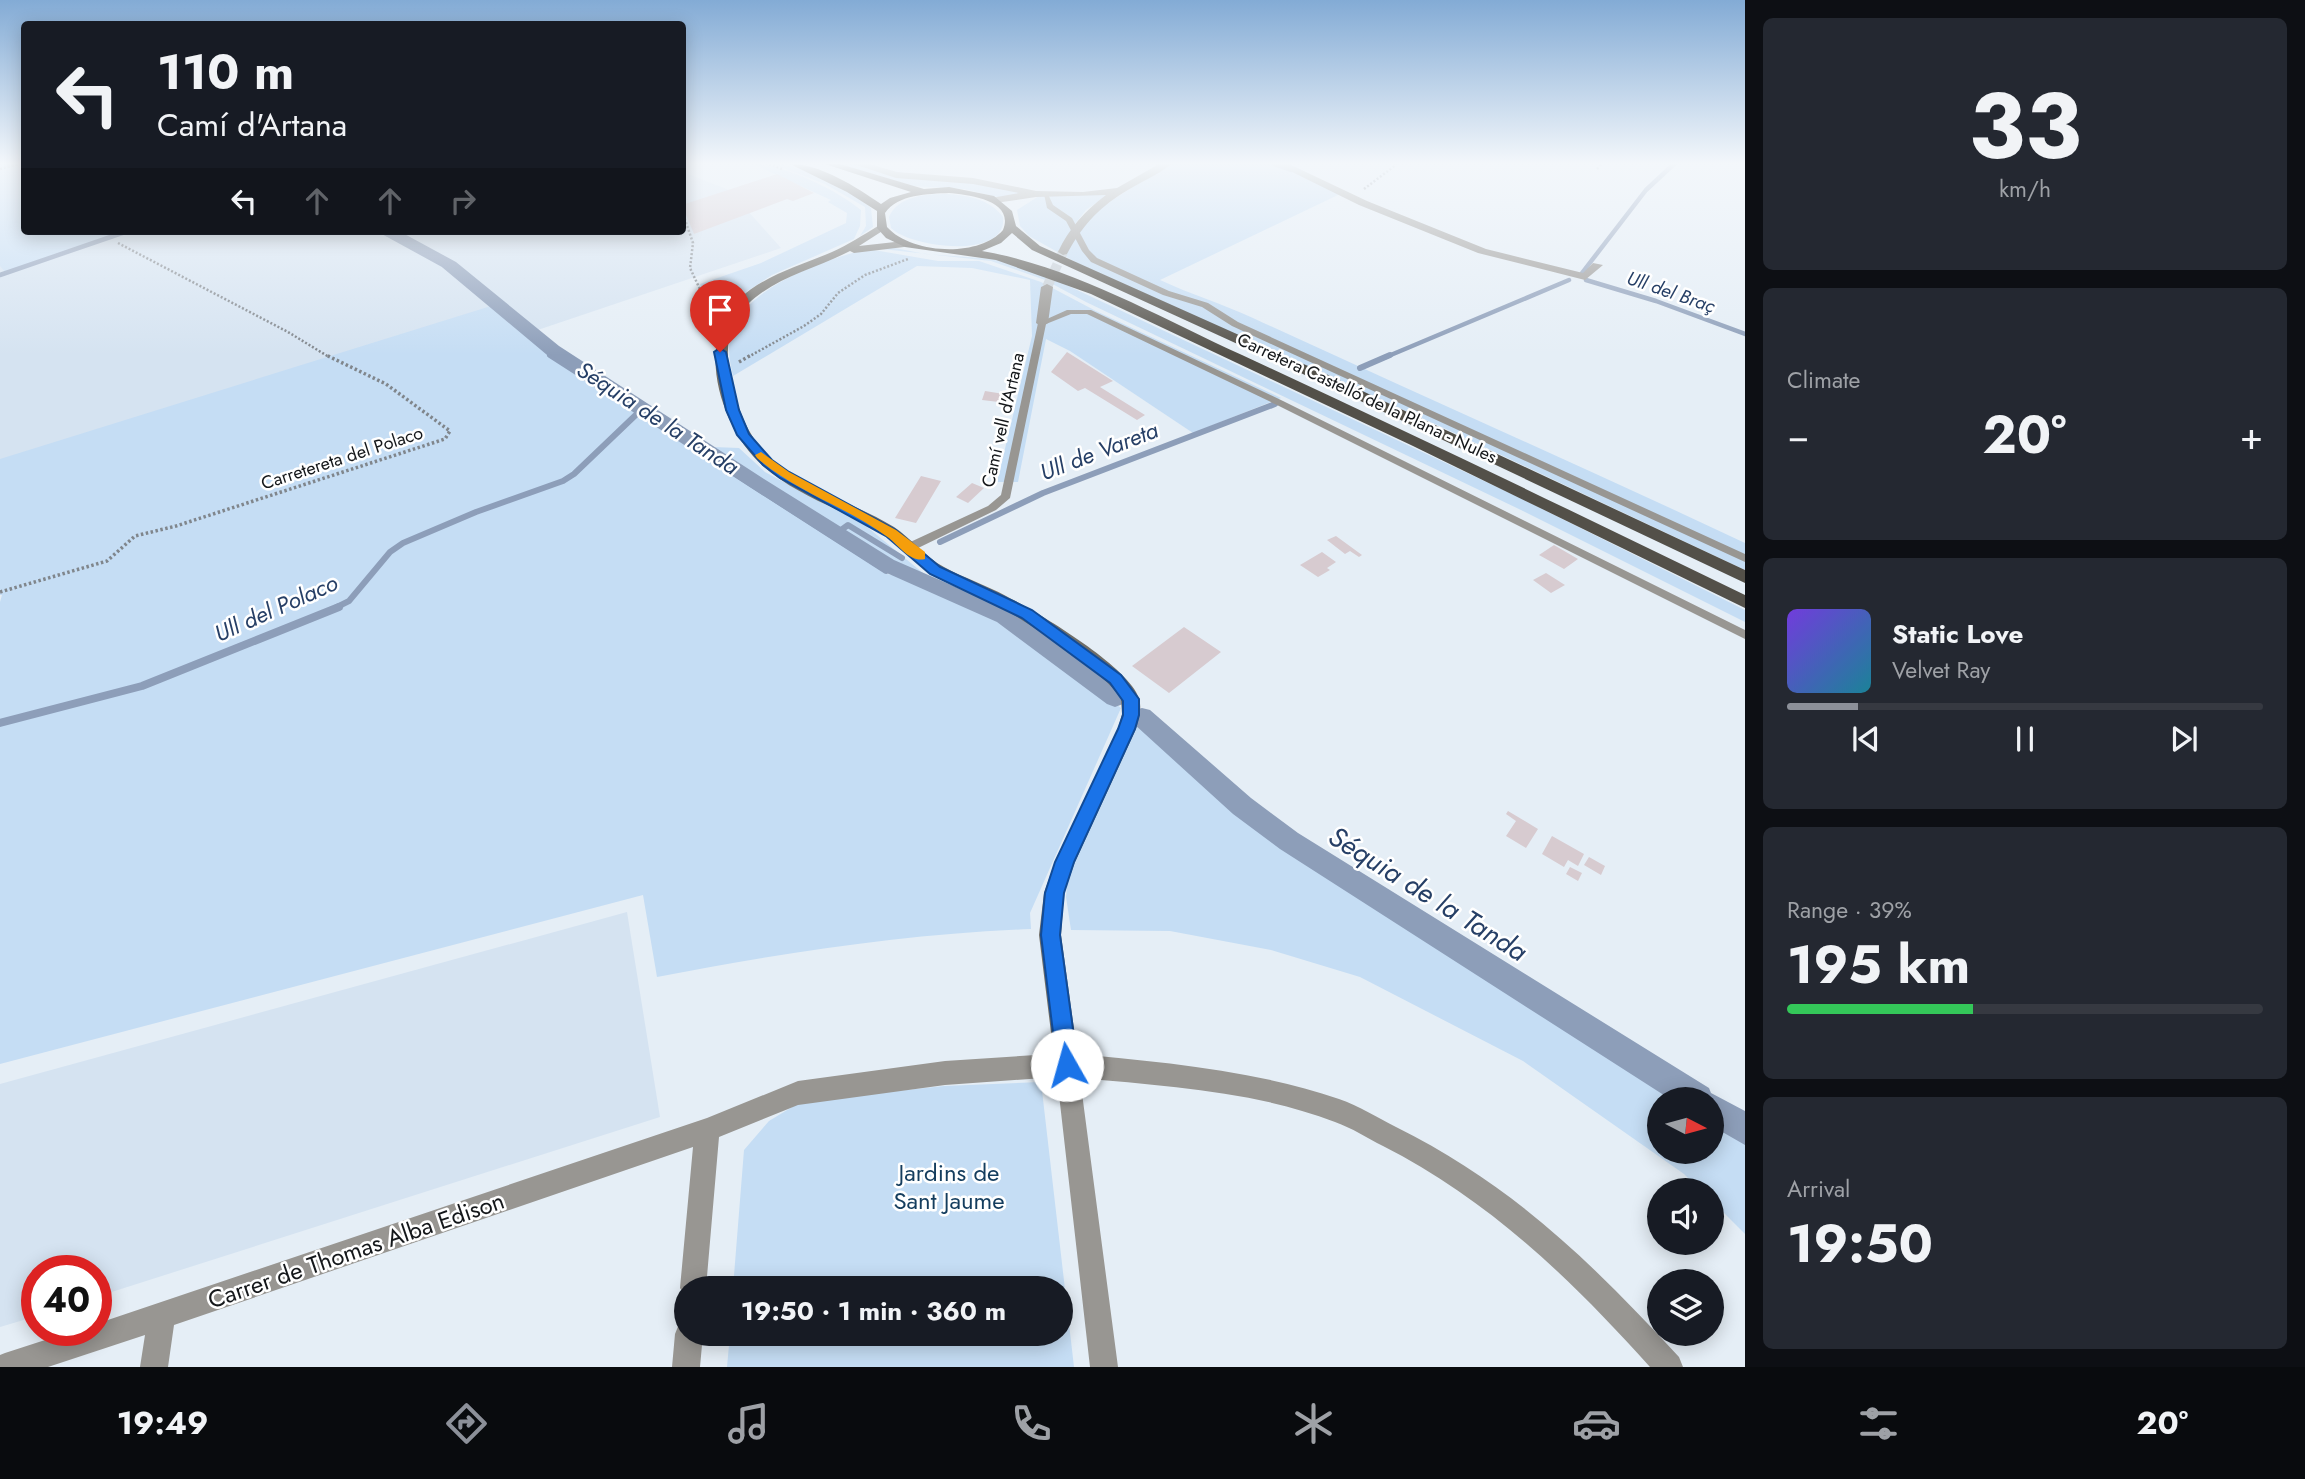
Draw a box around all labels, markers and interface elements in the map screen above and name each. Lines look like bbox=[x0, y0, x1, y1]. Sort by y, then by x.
text: 110 m bbox=[157, 37, 294, 107]
icon: left bbox=[42, 49, 133, 140]
text: 33 bbox=[1968, 61, 2082, 192]
text: Camí d'Artana bbox=[157, 102, 347, 148]
text: km/h bbox=[1999, 172, 2051, 206]
icon: left bbox=[225, 182, 263, 220]
icon: ahead bbox=[298, 182, 336, 220]
icon: ahead bbox=[371, 182, 409, 220]
icon: right bbox=[444, 182, 482, 220]
water label: Ull del Braç bbox=[1623, 264, 1719, 320]
pin bbox=[690, 280, 750, 352]
icon: arrive bbox=[701, 291, 739, 329]
street label: Carretera Castelló de la Plana - Nules bbox=[1233, 326, 1501, 470]
street label: Camí vell d'Artana bbox=[975, 350, 1031, 490]
water label: Séquia de la Tanda bbox=[570, 353, 746, 483]
text: Climate bbox=[1787, 363, 1860, 397]
text: 20° bbox=[1983, 397, 2067, 473]
text: − bbox=[1787, 408, 1809, 463]
text: + bbox=[2240, 408, 2263, 463]
water label: Ull de Vareta bbox=[1035, 413, 1163, 489]
street label: Carretereta del Polaco bbox=[258, 419, 427, 496]
water label: Ull del Polaco bbox=[209, 565, 344, 650]
text: Static Love bbox=[1892, 615, 2024, 653]
text: Velvet Ray bbox=[1892, 653, 1990, 687]
icon: previous bbox=[1847, 720, 1885, 758]
icon: pause bbox=[2006, 720, 2044, 758]
icon: next bbox=[2165, 720, 2203, 758]
water label: Séquia de la Tanda bbox=[1320, 816, 1536, 972]
text: Range · 39% bbox=[1787, 893, 1912, 927]
text: 195 km bbox=[1787, 927, 1970, 1003]
position arrow bbox=[1030, 1028, 1104, 1102]
north arrow bbox=[1647, 1087, 1724, 1164]
map controls bbox=[1647, 1087, 1724, 1346]
park label: Jardins de Sant Jaume bbox=[893, 1155, 1005, 1218]
text: Arrival bbox=[1787, 1172, 1850, 1206]
button: sound bbox=[1647, 1178, 1724, 1255]
street label: Carrer de Thomas Alba Edison bbox=[203, 1183, 509, 1317]
text: 19:50 bbox=[1787, 1206, 1933, 1282]
speed limit sign: 40 bbox=[21, 1255, 112, 1346]
button: layers bbox=[1647, 1269, 1724, 1346]
text: 19:50 · 1 min · 360 m bbox=[741, 1292, 1006, 1330]
icon: directions bbox=[442, 1399, 491, 1448]
icon: music bbox=[724, 1399, 773, 1448]
icon: phone bbox=[1007, 1399, 1056, 1448]
icon: climate bbox=[1289, 1399, 1338, 1448]
icon: car bbox=[1572, 1399, 1621, 1448]
icon: filters bbox=[1854, 1399, 1903, 1448]
text: 19:49 bbox=[117, 1400, 208, 1446]
text: 20° bbox=[2137, 1400, 2188, 1446]

